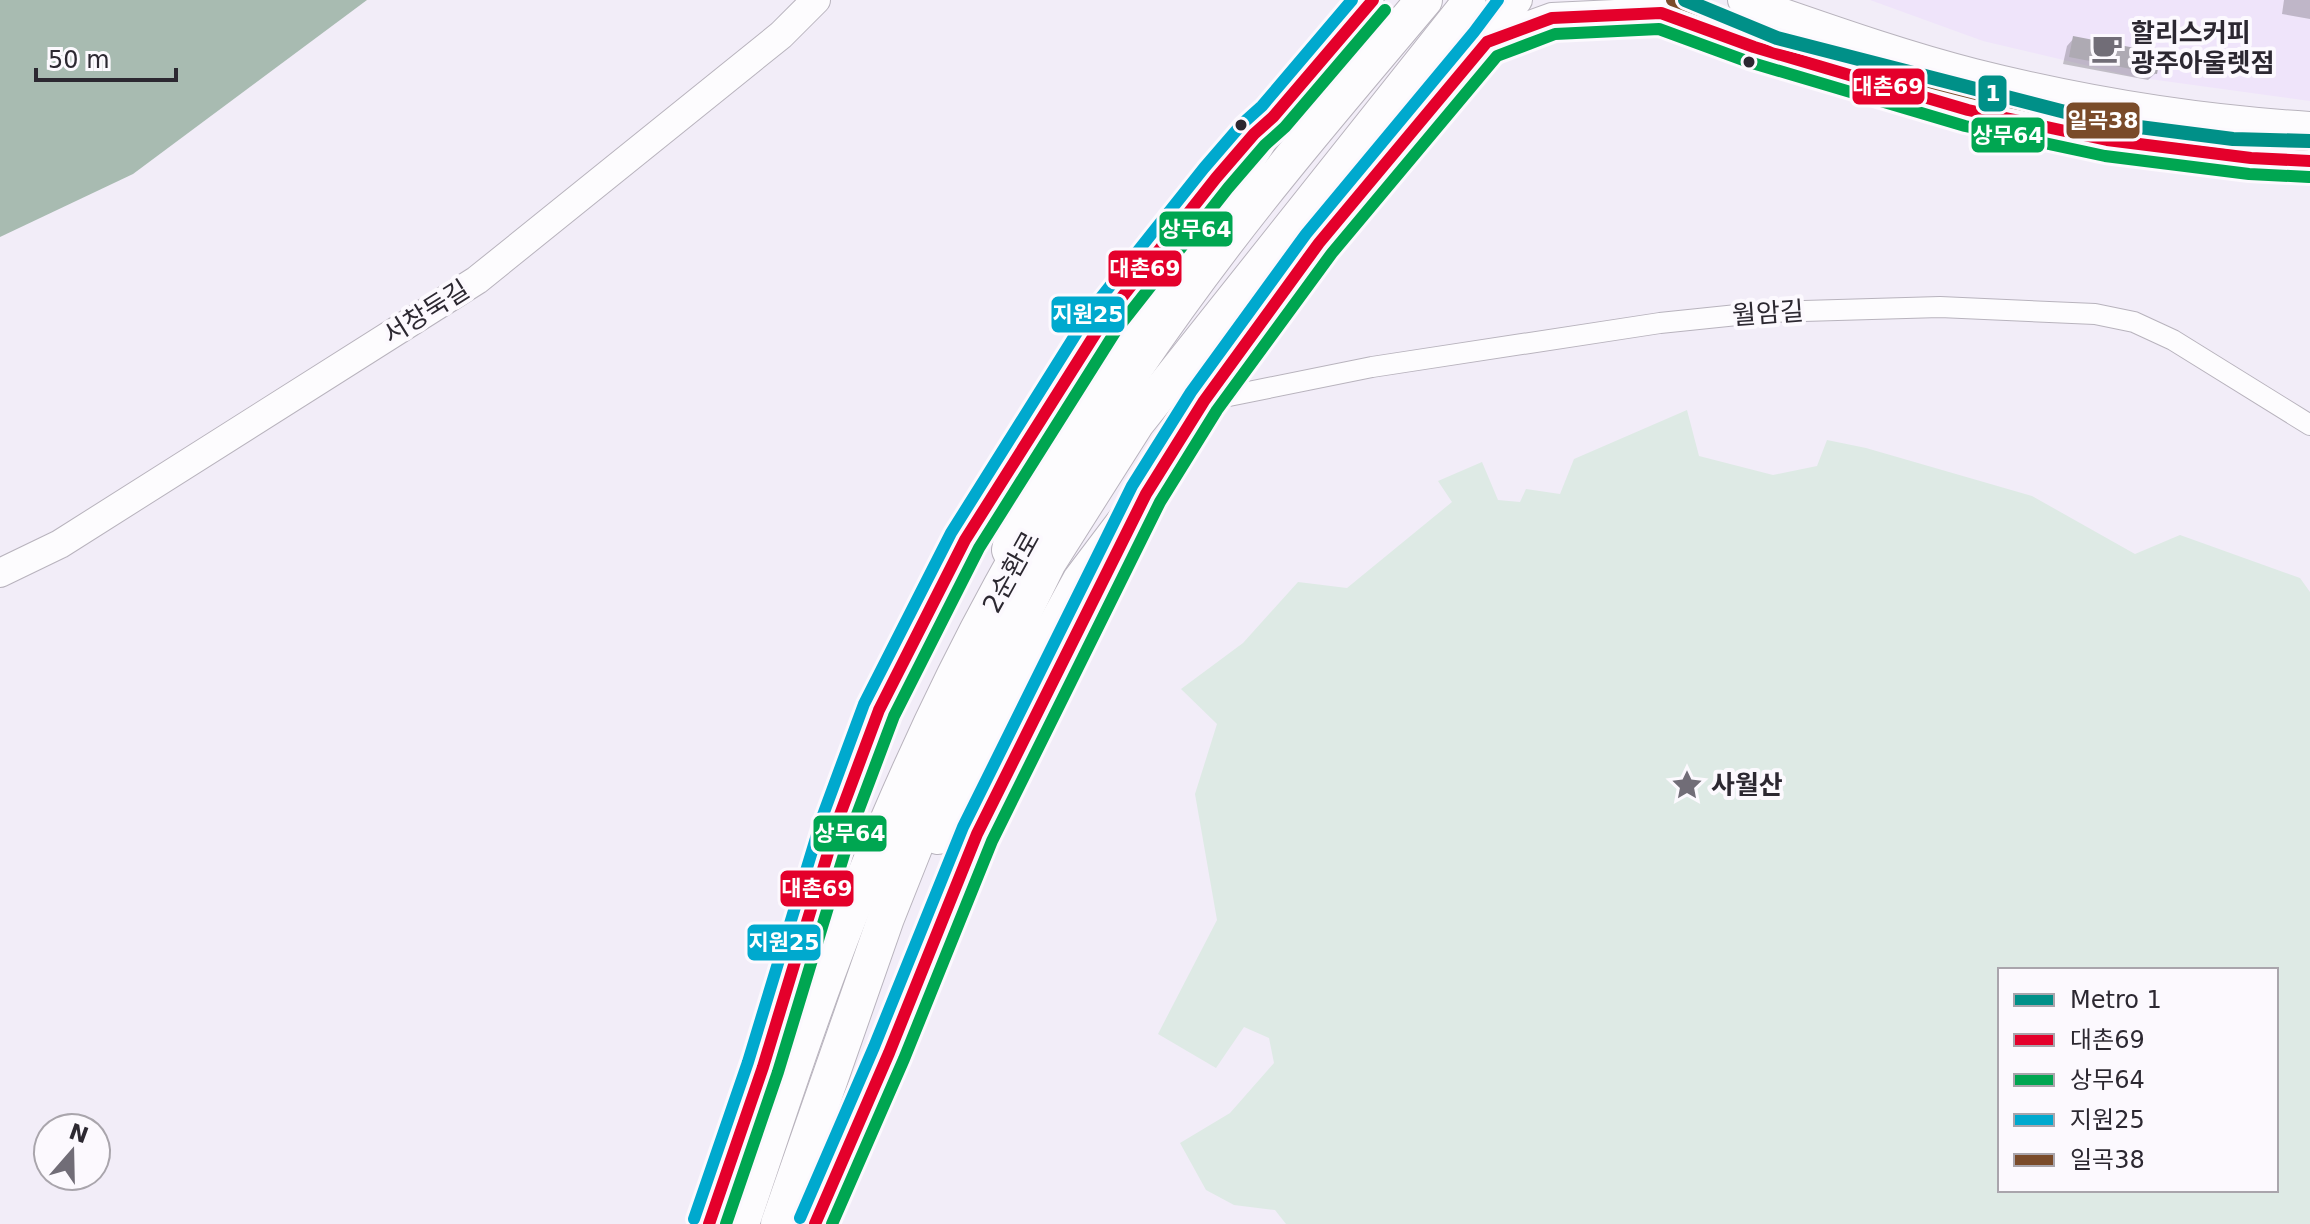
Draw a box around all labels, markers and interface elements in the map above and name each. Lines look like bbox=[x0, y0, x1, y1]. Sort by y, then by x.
place label: 할리스커피 광주아울렛점 bbox=[2131, 18, 2275, 78]
cafe icon: 할리스커피 광주아울렛점 bbox=[2090, 31, 2124, 65]
scale bar bbox=[36, 32, 176, 82]
text: 50 m bbox=[48, 46, 110, 74]
unlabelled marker bbox=[1741, 54, 1757, 70]
line badge: 대촌69 bbox=[1851, 67, 1926, 106]
text: 대촌69 bbox=[1852, 74, 1924, 99]
line badge: 1 bbox=[1977, 74, 2008, 113]
text: 1 bbox=[1985, 81, 2001, 106]
line badge: 일곡38 bbox=[2065, 101, 2141, 140]
text: 일곡38 bbox=[2067, 108, 2139, 133]
line badge: 상무64 bbox=[1970, 116, 2046, 154]
unlabelled marker bbox=[1233, 117, 1249, 133]
text: 상무64 bbox=[1972, 123, 2044, 148]
line badge: 상무64 bbox=[1158, 210, 1234, 248]
text: 상무64 bbox=[1160, 217, 1232, 242]
line badge: 대촌69 bbox=[1107, 249, 1183, 288]
text: 대촌69 bbox=[1109, 256, 1181, 281]
street label: 서창둑길 bbox=[377, 274, 475, 350]
line badge: 지원25 bbox=[1050, 295, 1126, 334]
street label: 월암길 bbox=[1731, 296, 1805, 330]
text: 지원25 bbox=[1052, 302, 1124, 327]
street label: 2순환로 bbox=[976, 526, 1046, 618]
place icon: 사월산 bbox=[1670, 768, 1704, 802]
place label: 사월산 bbox=[1711, 770, 1783, 800]
line badge: 상무64 bbox=[812, 814, 888, 853]
text: 상무64 bbox=[814, 821, 886, 846]
line badge: 대촌69 bbox=[779, 869, 855, 908]
text: 대촌69 bbox=[781, 876, 853, 901]
line badge: 지원25 bbox=[746, 923, 822, 962]
text: 지원25 bbox=[748, 930, 820, 955]
legend bbox=[1998, 968, 2278, 1192]
text: Metro 1 bbox=[2070, 986, 2162, 1014]
text: 대촌69 bbox=[2070, 1026, 2145, 1054]
text: 상무64 bbox=[2070, 1066, 2145, 1094]
text: 지원25 bbox=[2070, 1106, 2145, 1134]
north arrow bbox=[32, 1112, 112, 1192]
text: N bbox=[66, 1119, 92, 1149]
text: 일곡38 bbox=[2070, 1146, 2145, 1174]

